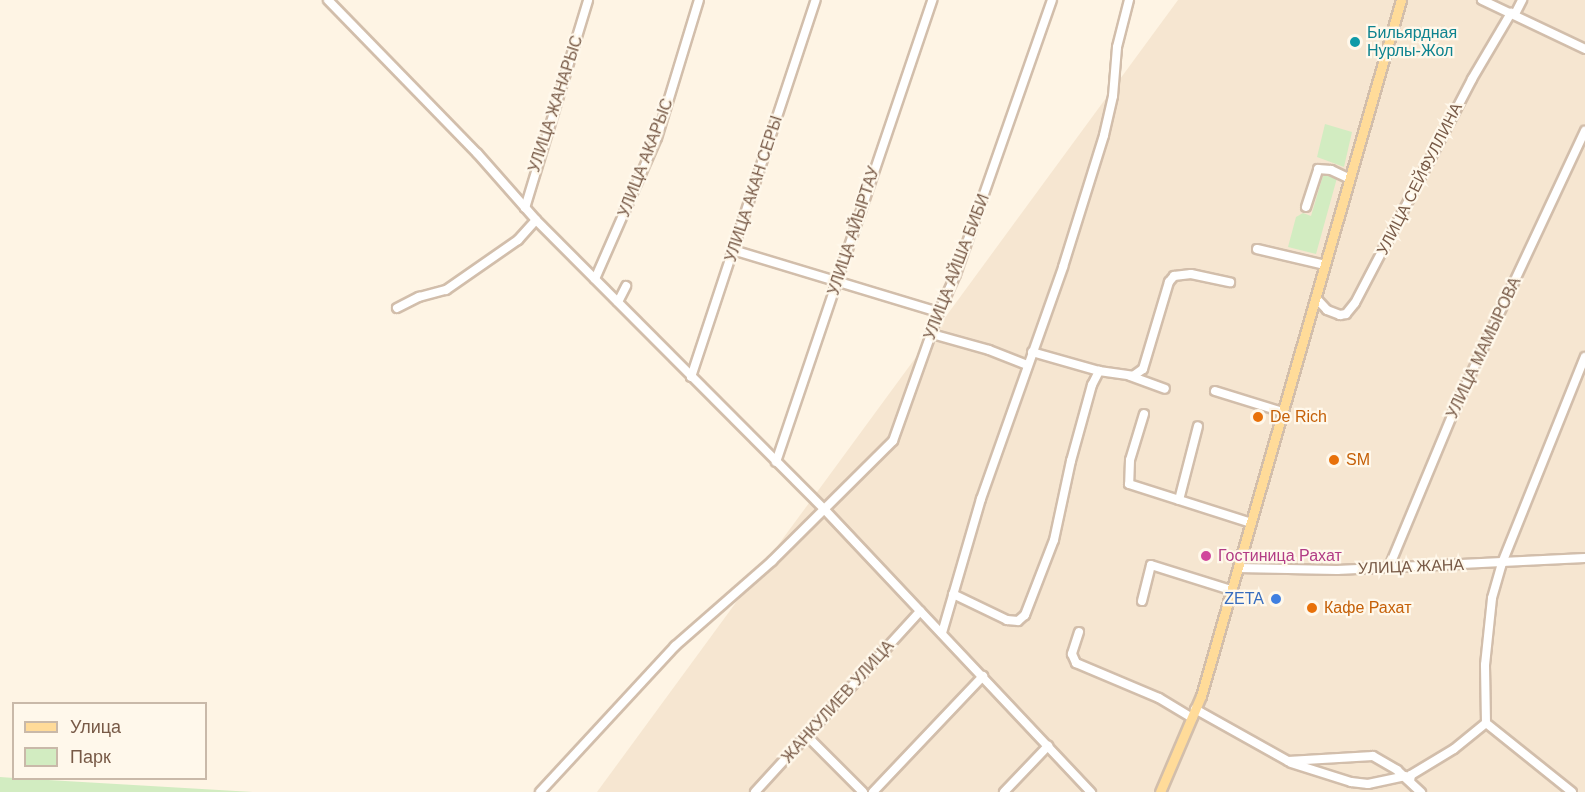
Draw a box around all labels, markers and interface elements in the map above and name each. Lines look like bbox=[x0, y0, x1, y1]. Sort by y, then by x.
place label: Бильярдная Нурлы-Жол bbox=[1367, 23, 1457, 61]
street label: УЛИЦА ЖАНАРЫС bbox=[525, 33, 587, 175]
marker: Бильярдная Нурлы-Жол bbox=[1348, 35, 1362, 49]
street label: УЛИЦА АКАРЫС bbox=[615, 96, 677, 220]
street label: УЛИЦА СЕЙФУЛЛИНА bbox=[1373, 100, 1467, 258]
street label: УЛИЦА АКАН СЕРЫ bbox=[721, 114, 787, 264]
street label: УЛИЦА АЙЫРТАУ bbox=[824, 164, 884, 298]
street label: УЛИЦА АЙША БИБИ bbox=[920, 191, 994, 343]
street label: УЛИЦА МАМЫРОВА bbox=[1443, 274, 1525, 422]
place label: De Rich bbox=[1270, 407, 1327, 427]
marker: De Rich bbox=[1251, 410, 1265, 424]
place label: SM bbox=[1346, 450, 1370, 470]
marker: SM bbox=[1327, 453, 1341, 467]
place label: Гостиница Рахат bbox=[1218, 546, 1342, 566]
marker: Гостиница Рахат bbox=[1199, 549, 1213, 563]
street label: УЛИЦА ЖАНА bbox=[1358, 556, 1464, 578]
place label: ZETA bbox=[1224, 589, 1264, 609]
marker: ZETA bbox=[1269, 592, 1283, 606]
place label: Кафе Рахат bbox=[1324, 598, 1411, 618]
marker: Кафе Рахат bbox=[1305, 601, 1319, 615]
street label: ЖАНКУЛИЕВ УЛИЦА bbox=[778, 637, 898, 767]
legend bbox=[12, 702, 207, 780]
text: Улица bbox=[70, 717, 121, 737]
text: Парк bbox=[70, 747, 111, 767]

